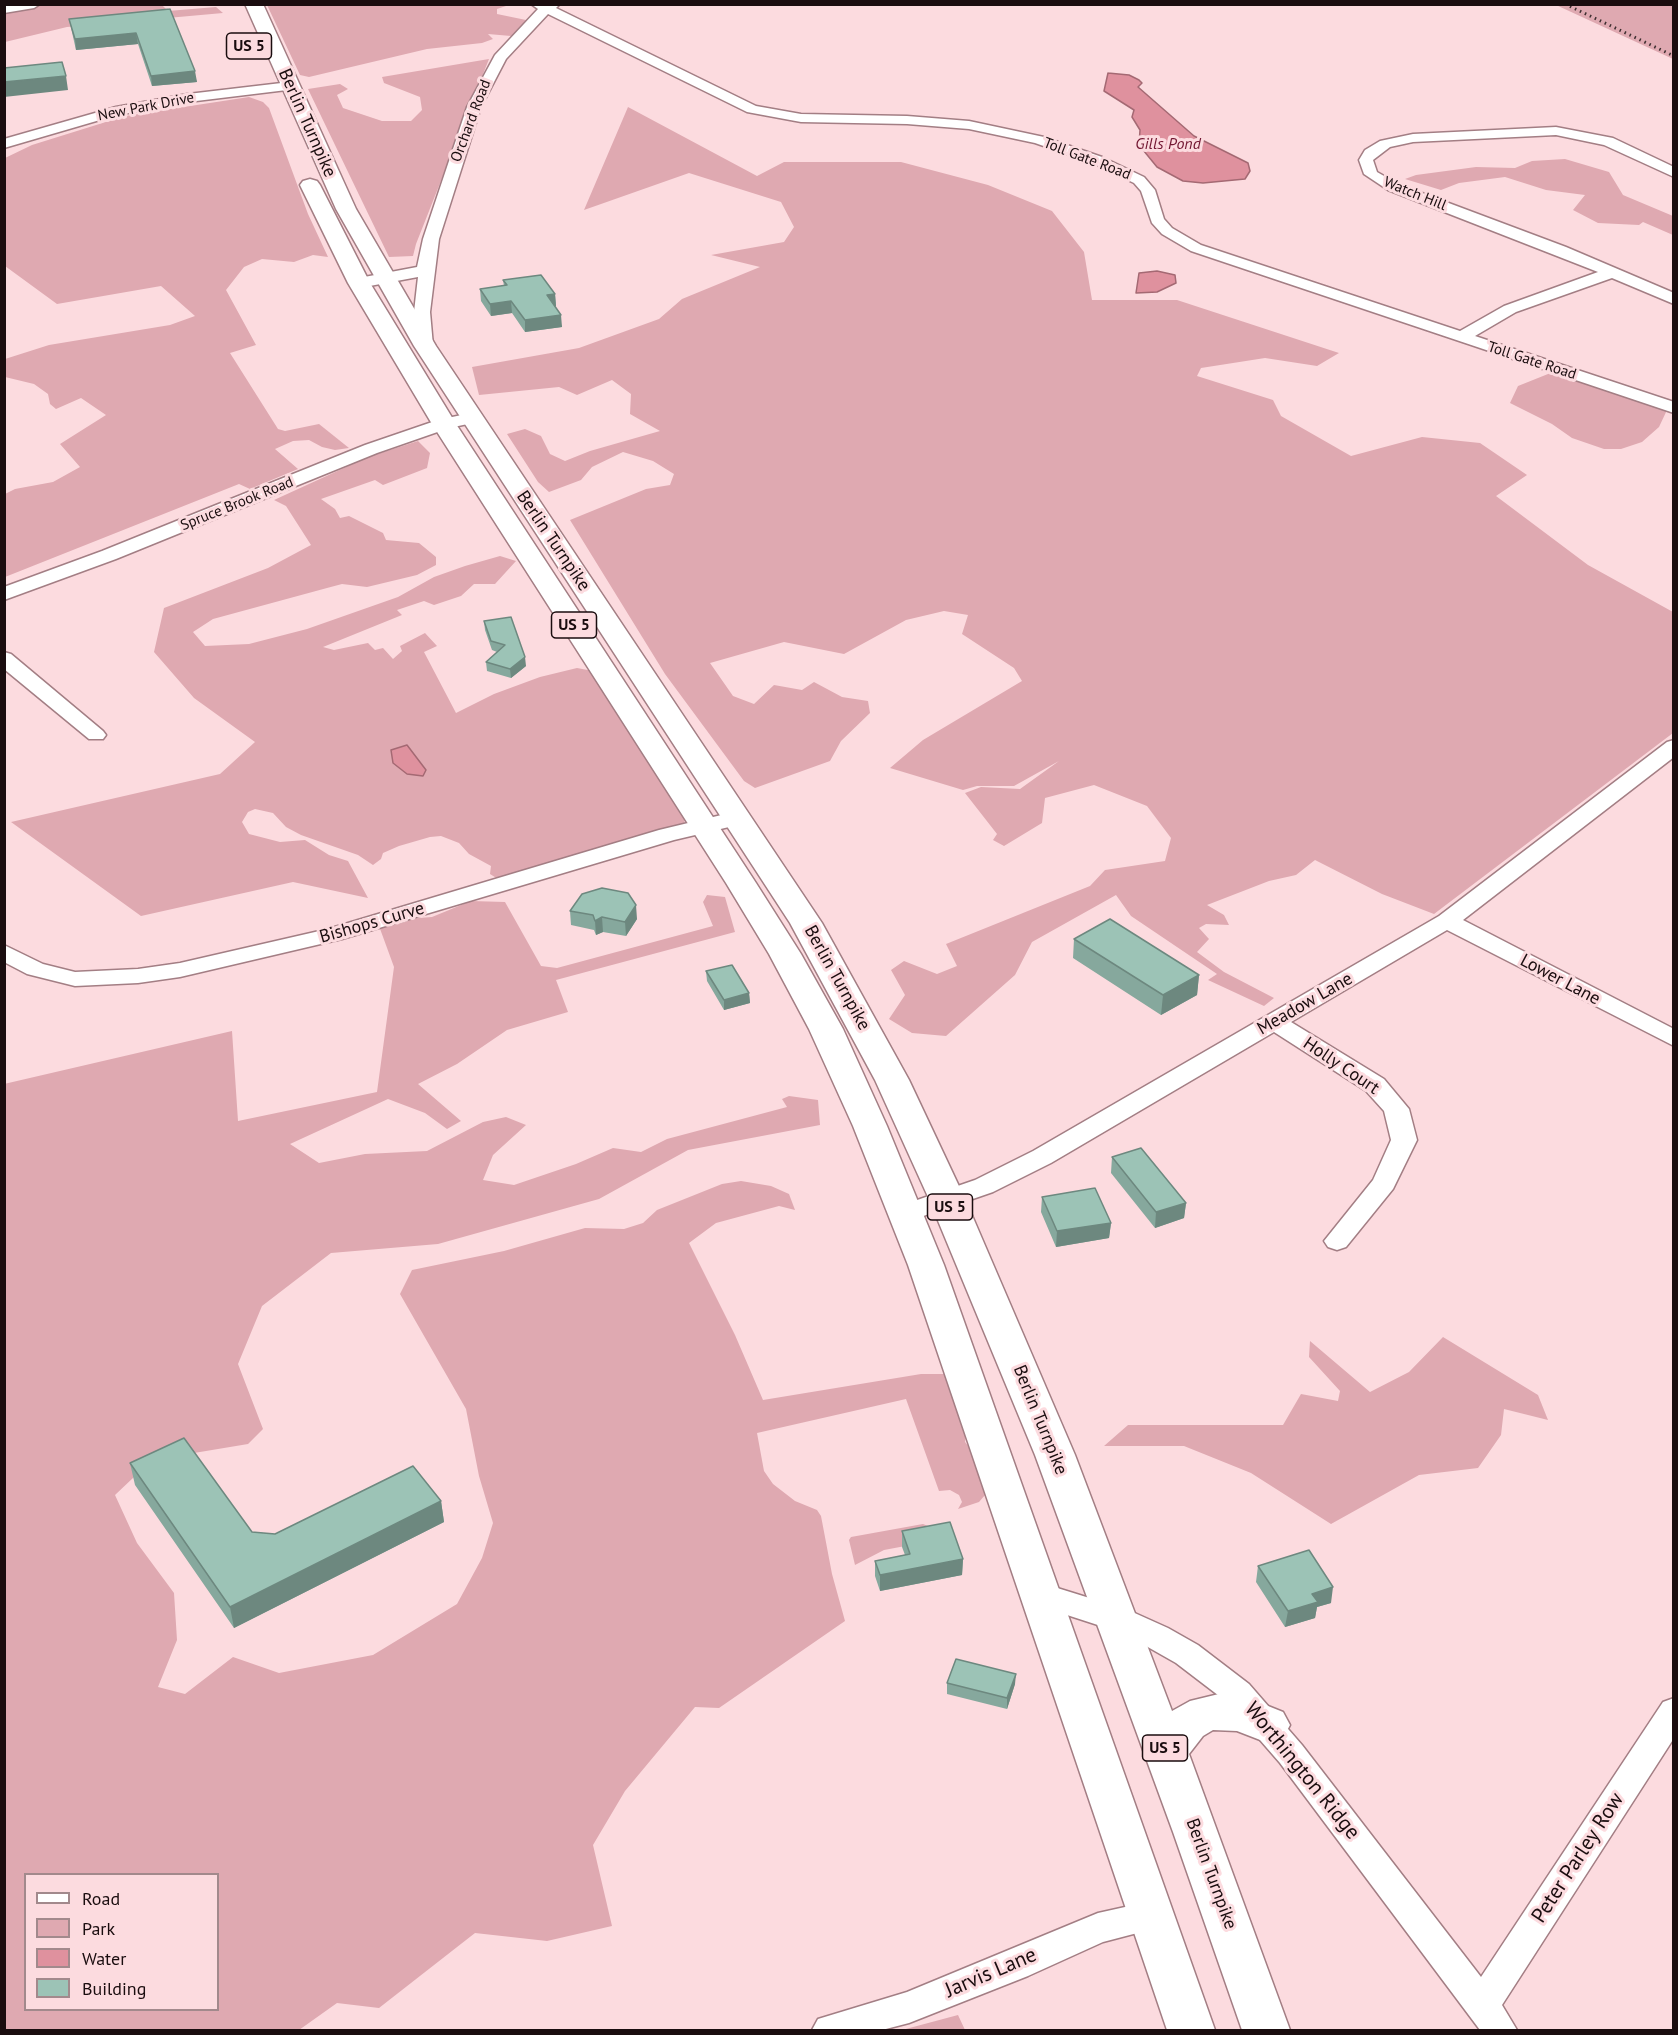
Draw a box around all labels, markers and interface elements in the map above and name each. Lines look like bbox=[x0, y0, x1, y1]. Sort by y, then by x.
road number: US 5 bbox=[226, 33, 272, 59]
street label: Berlin Turnpike bbox=[273, 65, 341, 181]
street label: Orchard Road bbox=[447, 77, 495, 165]
street label: New Park Drive bbox=[96, 89, 196, 125]
street label: Toll Gate Road bbox=[1041, 134, 1133, 184]
water label: Gills Pond bbox=[1135, 134, 1201, 154]
street label: Watch Hill bbox=[1381, 173, 1449, 215]
street label: Toll Gate Road bbox=[1485, 338, 1579, 384]
street label: Spruce Brook Road bbox=[178, 473, 296, 535]
street label: Berlin Turnpike bbox=[512, 487, 594, 595]
road number: US 5 bbox=[552, 612, 596, 638]
street label: Bishops Curve bbox=[317, 898, 427, 948]
street label: Berlin Turnpike bbox=[799, 922, 875, 1034]
street label: Lower Lane bbox=[1516, 950, 1604, 1010]
street label: Meadow Lane bbox=[1254, 968, 1356, 1040]
street label: Holly Court bbox=[1299, 1033, 1383, 1099]
road number: US 5 bbox=[928, 1194, 972, 1220]
street label: Berlin Turnpike bbox=[1008, 1362, 1072, 1478]
street label: Worthington Ridge bbox=[1239, 1697, 1365, 1845]
road number: US 5 bbox=[1142, 1735, 1188, 1761]
street label: Peter Parley Row bbox=[1527, 1788, 1629, 1928]
street label: Berlin Turnpike bbox=[1181, 1816, 1241, 1932]
legend bbox=[24, 1873, 219, 2011]
text: Road bbox=[82, 1887, 120, 1910]
text: Park bbox=[82, 1917, 115, 1940]
street label: Jarvis Lane bbox=[941, 1942, 1041, 2004]
text: Water bbox=[82, 1947, 126, 1970]
text: Building bbox=[82, 1977, 146, 2000]

